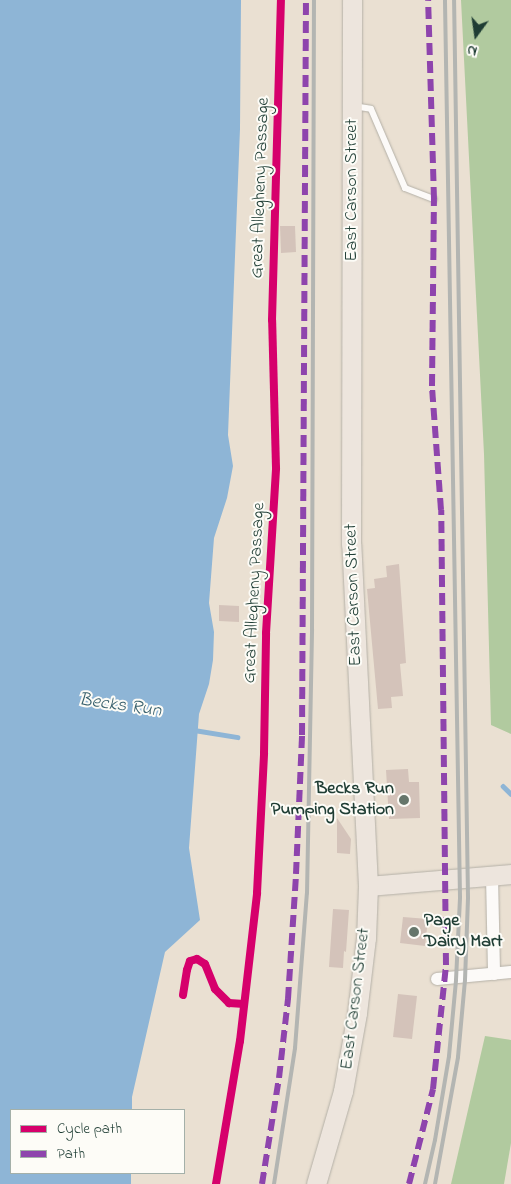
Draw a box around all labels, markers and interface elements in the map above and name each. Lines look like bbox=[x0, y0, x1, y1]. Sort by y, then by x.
north arrow bbox=[451, 10, 501, 60]
text: N bbox=[465, 39, 479, 61]
street label: Great Allegheny Passage bbox=[247, 97, 275, 279]
street label: East Carson Street bbox=[341, 119, 363, 261]
street label: Great Allegheny Passage bbox=[239, 502, 271, 684]
street label: East Carson Street bbox=[341, 523, 367, 667]
water label: Becks Run bbox=[77, 689, 163, 723]
place label: Becks Run Pumping Station bbox=[271, 779, 394, 822]
marker: Becks Run Pumping Station bbox=[398, 794, 410, 806]
place label: Page Dairy Mart bbox=[424, 911, 503, 954]
marker: Page Dairy Mart bbox=[408, 926, 420, 938]
street label: East Carson Street bbox=[337, 927, 375, 1071]
legend bbox=[10, 1109, 185, 1174]
text: Cycle path bbox=[57, 1118, 122, 1140]
text: Path bbox=[57, 1143, 85, 1165]

